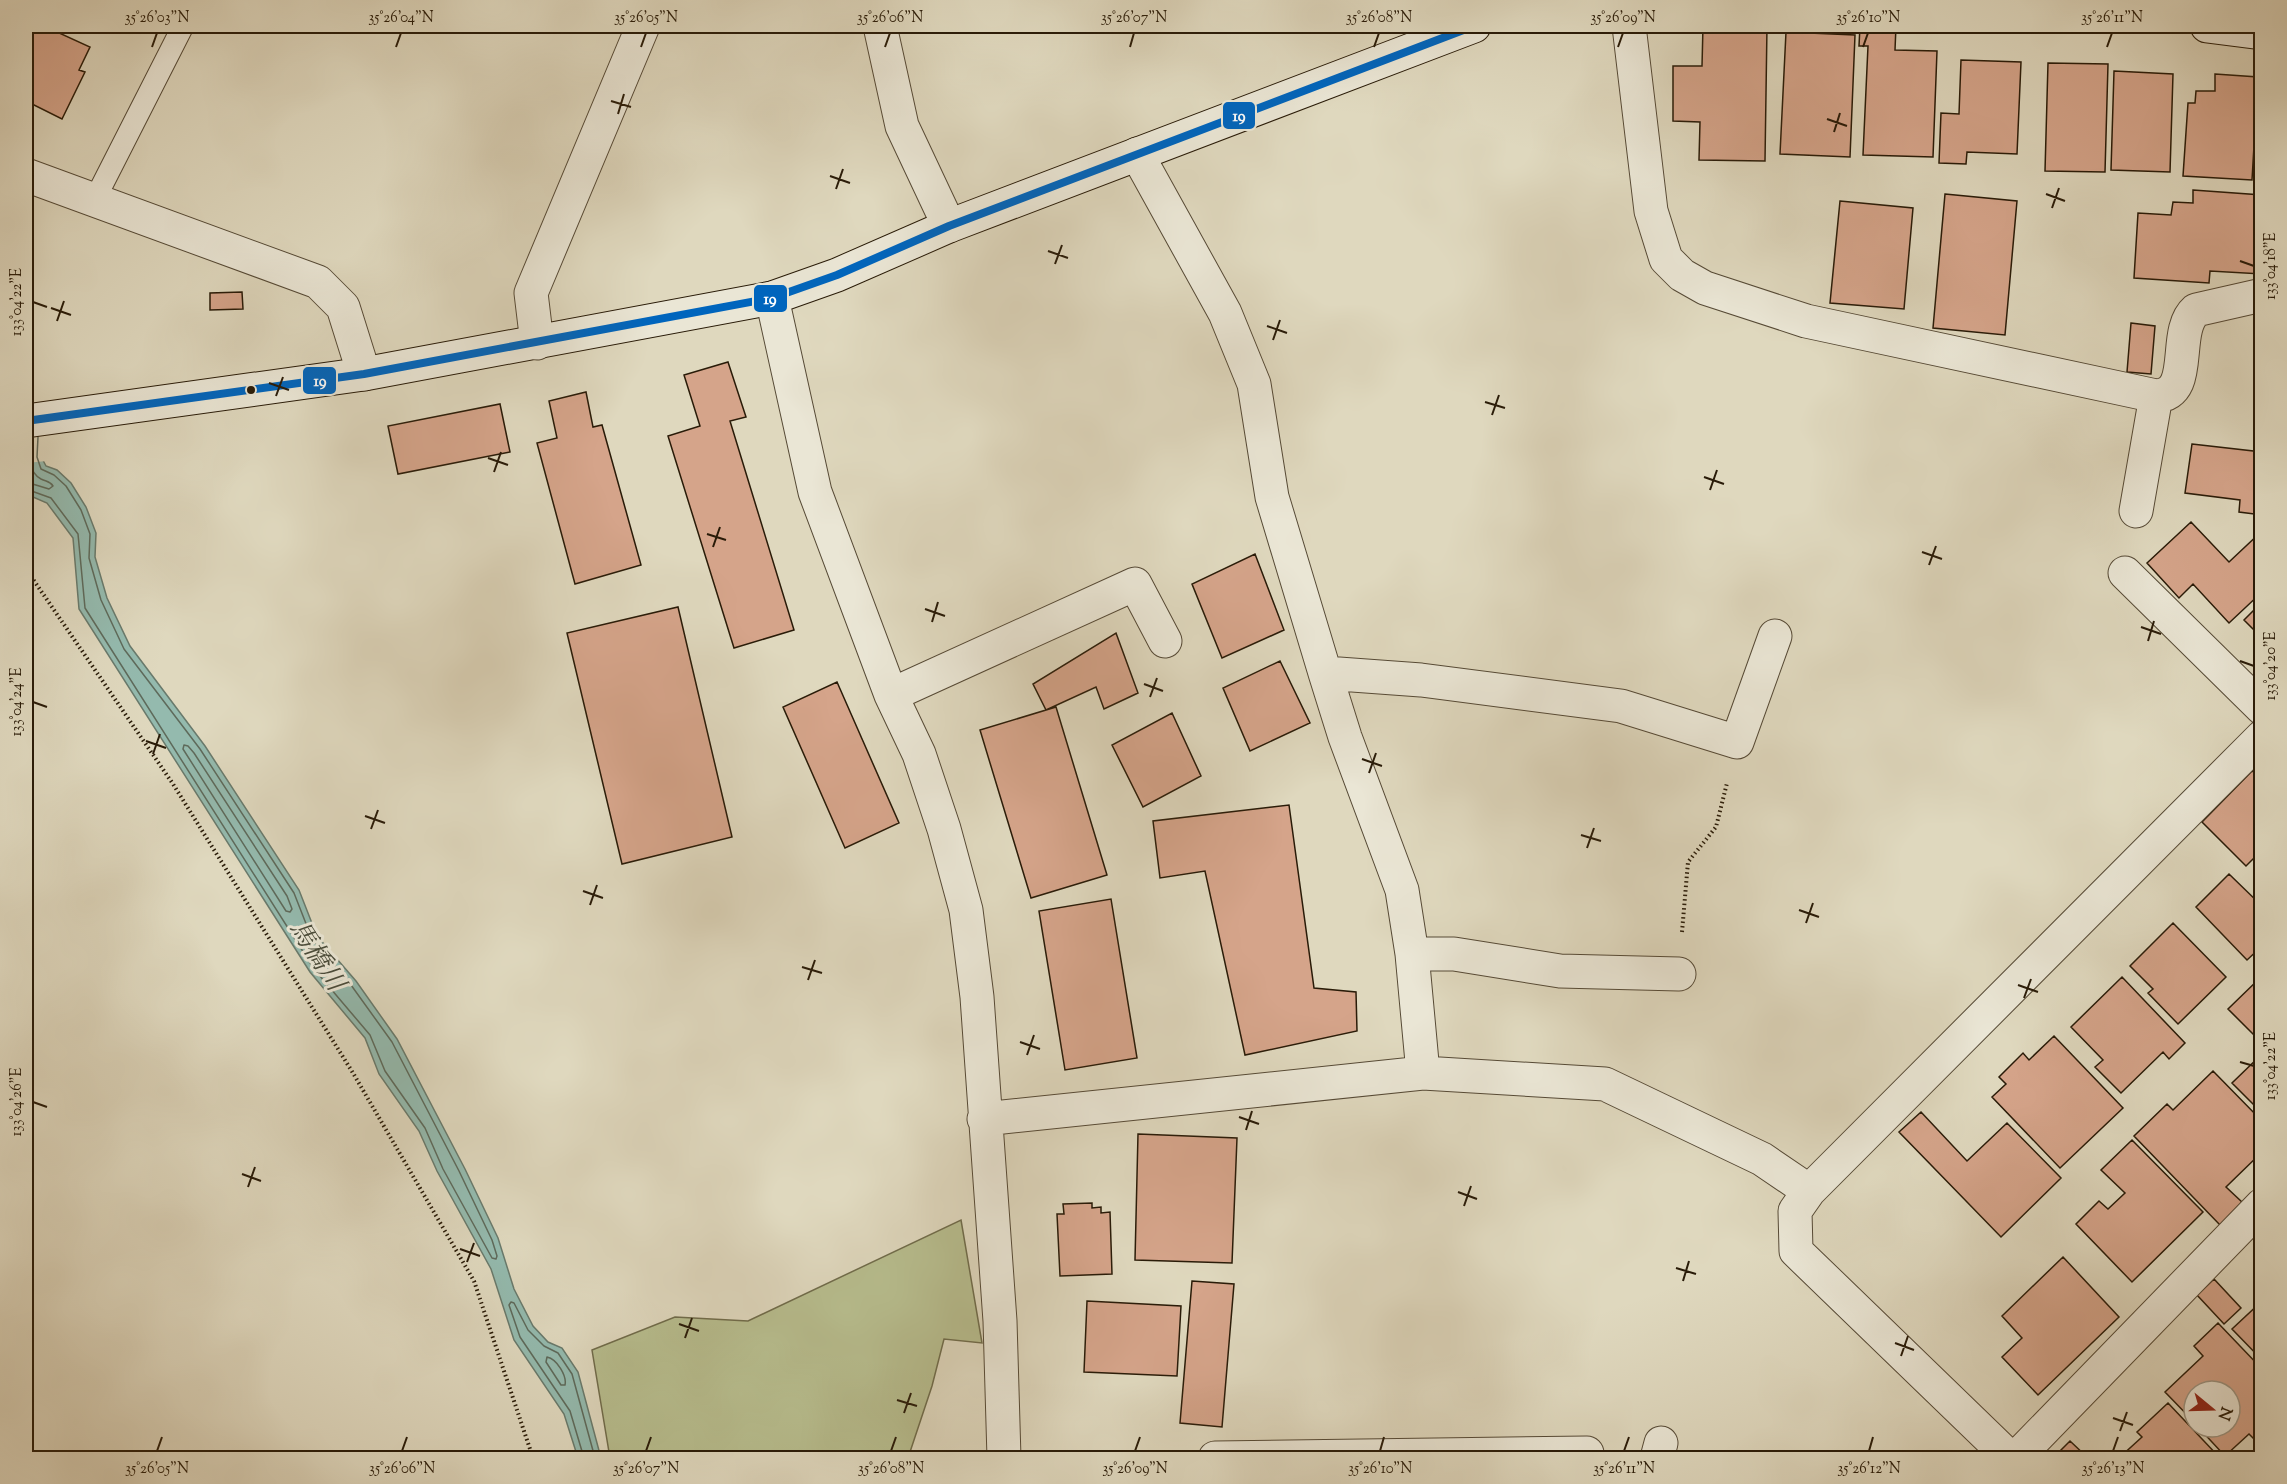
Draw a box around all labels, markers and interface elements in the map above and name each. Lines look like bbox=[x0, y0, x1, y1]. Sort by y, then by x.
text: 35°26'03"N bbox=[125, 8, 189, 29]
text: 35°26'04"N bbox=[368, 8, 434, 29]
text: 35°26'05"N bbox=[614, 8, 678, 29]
text: 35°26'06"N bbox=[857, 8, 923, 29]
text: 35°26'07"N bbox=[1101, 8, 1167, 29]
text: 35°26'08"N bbox=[1346, 8, 1412, 29]
text: 35°26'09"N bbox=[1590, 8, 1656, 29]
text: 35°26'10"N bbox=[1836, 8, 1900, 29]
text: 35°26'11"N bbox=[2081, 8, 2143, 29]
line badge: 19 bbox=[1222, 101, 1256, 130]
text: 19 bbox=[1232, 106, 1246, 129]
text: 133°04'18"E bbox=[2261, 232, 2282, 300]
text: 133°04'22"E bbox=[7, 268, 28, 336]
line badge: 19 bbox=[753, 284, 788, 313]
text: 19 bbox=[763, 289, 777, 312]
line badge: 19 bbox=[302, 366, 337, 395]
text: 19 bbox=[313, 371, 327, 394]
unlabelled marker bbox=[245, 384, 257, 396]
text: 133°04'20"E bbox=[2261, 631, 2282, 701]
text: 133°04'24"E bbox=[7, 667, 28, 737]
water label: 馬橋川 bbox=[279, 914, 354, 1002]
text: 133°04'22"E bbox=[2261, 1032, 2282, 1100]
text: 133°04'26"E bbox=[7, 1067, 28, 1137]
north arrow bbox=[2182, 1379, 2242, 1439]
text: N bbox=[2211, 1403, 2237, 1423]
text: 35°26'05"N bbox=[125, 1459, 189, 1480]
text: 35°26'06"N bbox=[369, 1459, 435, 1480]
text: 35°26'07"N bbox=[613, 1459, 679, 1480]
text: 35°26'08"N bbox=[858, 1459, 924, 1480]
text: 35°26'09"N bbox=[1102, 1459, 1168, 1480]
text: 35°26'10"N bbox=[1348, 1459, 1412, 1480]
text: 35°26'11"N bbox=[1593, 1459, 1655, 1480]
text: 35°26'12"N bbox=[1837, 1459, 1901, 1480]
text: 35°26'13"N bbox=[2082, 1459, 2144, 1480]

